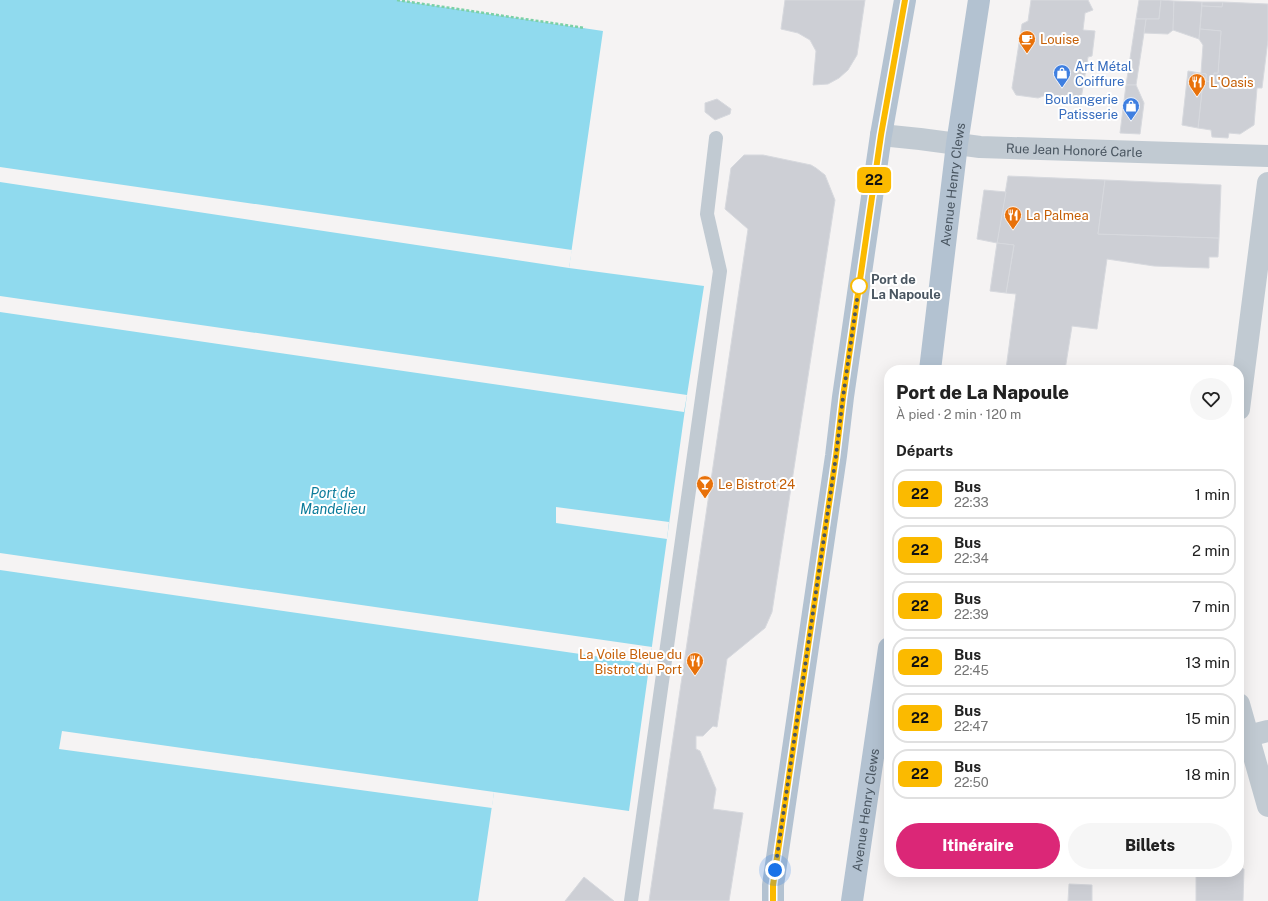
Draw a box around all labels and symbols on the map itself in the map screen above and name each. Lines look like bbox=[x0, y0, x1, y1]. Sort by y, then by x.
cafe icon: Louise bbox=[1017, 29, 1037, 54]
place label: Louise bbox=[1040, 32, 1079, 47]
place label: Art Métal Coiffure bbox=[1075, 59, 1132, 89]
shop icon: Art Métal Coiffure bbox=[1052, 63, 1072, 88]
restaurant icon: L'Oasis bbox=[1187, 72, 1207, 97]
place label: L'Oasis bbox=[1210, 75, 1254, 90]
place label: Boulangerie Patisserie bbox=[1045, 92, 1118, 122]
shop icon: Boulangerie Patisserie bbox=[1121, 96, 1141, 121]
street label: Avenue Henry Clews bbox=[937, 122, 968, 247]
street label: Rue Jean Honoré Carle bbox=[1006, 140, 1143, 160]
line badge: 22 bbox=[856, 167, 892, 193]
restaurant icon: La Palmea bbox=[1003, 205, 1023, 230]
place label: La Palmea bbox=[1026, 208, 1089, 223]
place label: Port de La Napoule bbox=[871, 272, 941, 302]
marker: Port de La Napoule bbox=[850, 277, 868, 295]
bar icon: Le Bistrot 24 bbox=[695, 474, 715, 499]
place label: Le Bistrot 24 bbox=[718, 477, 795, 492]
water label: Port de Mandelieu bbox=[300, 485, 366, 517]
place label: La Voile Bleue du Bistrot du Port bbox=[579, 647, 682, 677]
restaurant icon: La Voile Bleue du Bistrot du Port bbox=[685, 651, 705, 676]
street label: Avenue Henry Clews bbox=[849, 747, 882, 873]
your location bbox=[765, 860, 785, 880]

